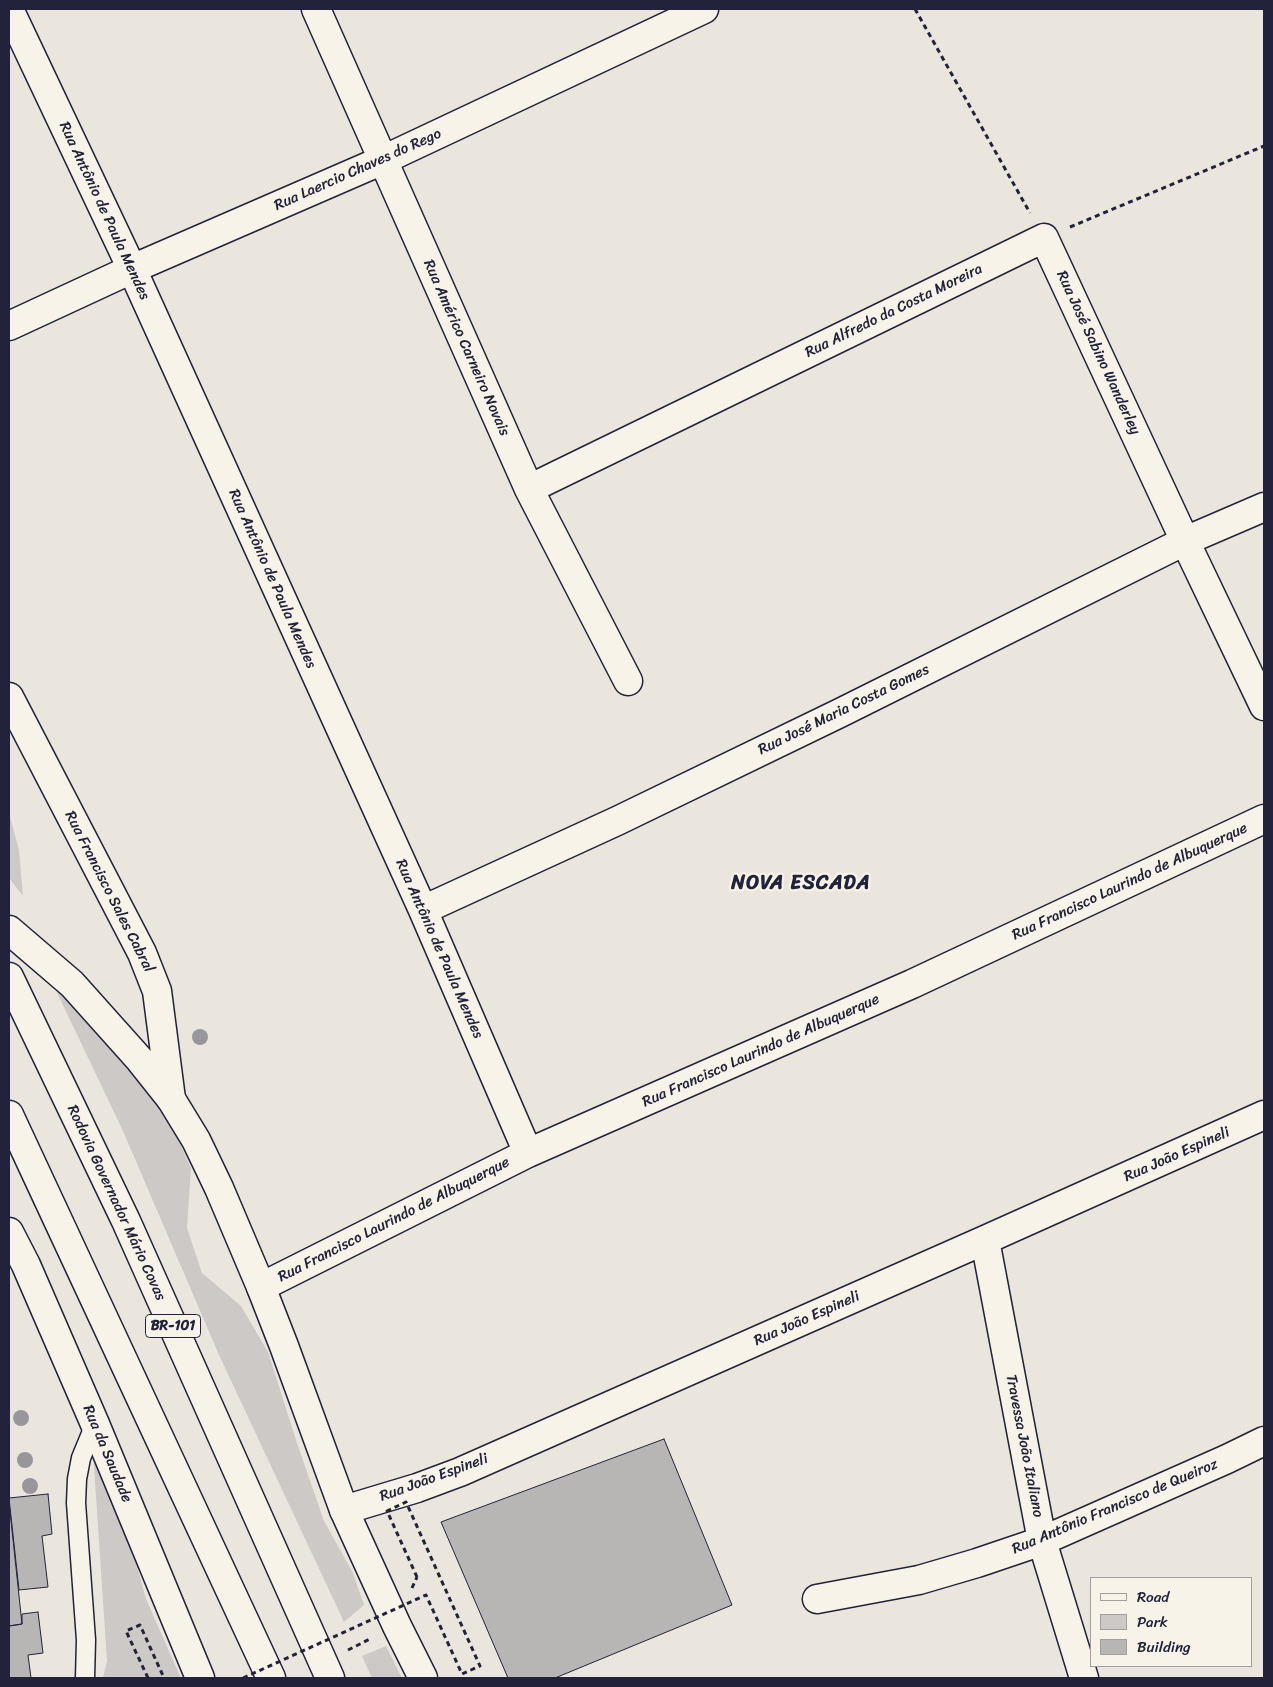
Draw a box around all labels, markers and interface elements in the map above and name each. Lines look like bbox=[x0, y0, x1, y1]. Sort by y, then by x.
street label: Rua Antônio de Paula Mendes bbox=[55, 119, 153, 303]
street label: Rua Laercio Chaves do Rego bbox=[272, 125, 444, 215]
street label: Rua Américo Carneiro Novais bbox=[419, 257, 513, 439]
street label: Rua Alfredo da Costa Moreira bbox=[802, 260, 986, 362]
street label: Rua José Sabino Wanderley bbox=[1052, 268, 1144, 438]
street label: Rua Antônio de Paula Mendes bbox=[224, 487, 320, 671]
street label: Rua José Maria Costa Gomes bbox=[755, 661, 933, 759]
street label: Rua Francisco Sales Cabral bbox=[60, 808, 158, 976]
street label: Rua Francisco Laurindo de Albuquerque bbox=[1009, 819, 1251, 945]
street label: Rua Antônio de Paula Mendes bbox=[391, 857, 487, 1041]
district label: NOVA ESCADA bbox=[729, 872, 873, 896]
street label: Rua Francisco Laurindo de Albuquerque bbox=[640, 990, 882, 1112]
street label: Rodovia Governador Mário Covas bbox=[63, 1102, 169, 1304]
street label: Rua João Espineli bbox=[1121, 1124, 1233, 1186]
street label: Rua Francisco Laurindo de Albuquerque bbox=[275, 1154, 513, 1286]
street label: Rua João Espineli bbox=[751, 1288, 863, 1350]
road number: BR-101 bbox=[146, 1314, 200, 1338]
street label: Travessa João Italiano bbox=[1001, 1373, 1047, 1519]
street label: Rua da Saudade bbox=[78, 1403, 136, 1505]
street label: Rua João Espineli bbox=[377, 1450, 491, 1506]
street label: Rua Antônio Francisco de Queiroz bbox=[1009, 1455, 1221, 1559]
legend bbox=[1090, 1577, 1253, 1667]
text: Road bbox=[1137, 1584, 1169, 1610]
text: Park bbox=[1137, 1609, 1168, 1635]
text: Building bbox=[1137, 1634, 1191, 1660]

